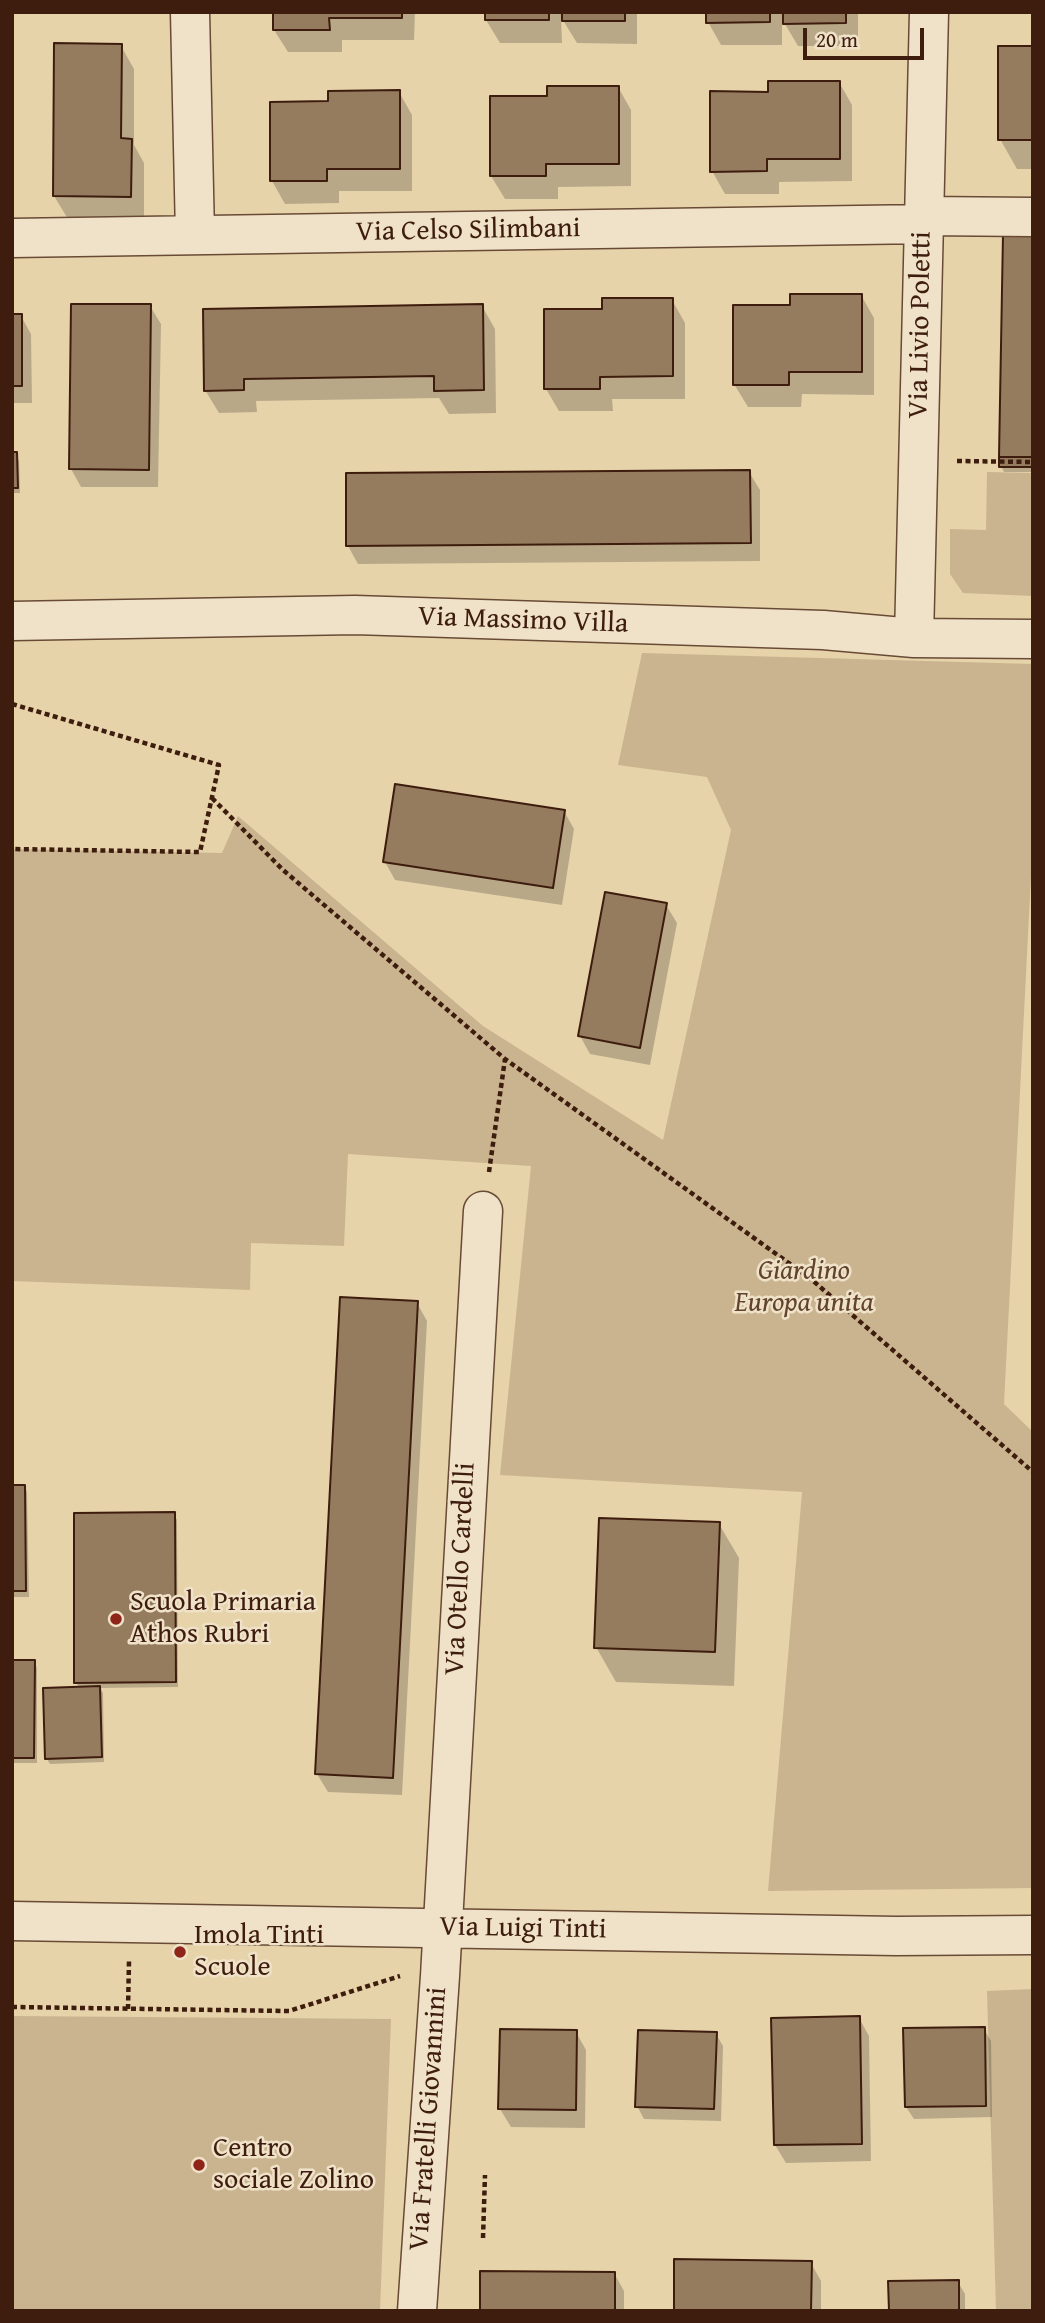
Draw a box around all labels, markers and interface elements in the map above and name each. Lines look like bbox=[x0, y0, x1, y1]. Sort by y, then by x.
scale bar bbox=[807, 14, 928, 58]
text: 20 m bbox=[816, 24, 858, 55]
street label: Via Celso Silimbani bbox=[355, 212, 581, 250]
street label: Via Livio Poletti bbox=[903, 231, 939, 419]
street label: Via Massimo Villa bbox=[417, 601, 629, 641]
park label: Giardino Europa unita bbox=[734, 1255, 874, 1321]
street label: Via Otello Cardelli bbox=[439, 1462, 483, 1676]
place label: Scuola Primaria Athos Rubri bbox=[130, 1586, 316, 1652]
marker: Scuola Primaria Athos Rubri bbox=[108, 1611, 124, 1627]
street label: Via Luigi Tinti bbox=[439, 1911, 607, 1947]
place label: Imola Tinti Scuole bbox=[194, 1919, 324, 1985]
marker: Imola Tinti Scuole bbox=[172, 1944, 188, 1960]
street label: Via Fratelli Giovannini bbox=[403, 1986, 455, 2252]
place label: Centro sociale Zolino bbox=[213, 2132, 374, 2198]
marker: Centro sociale Zolino bbox=[191, 2157, 207, 2173]

